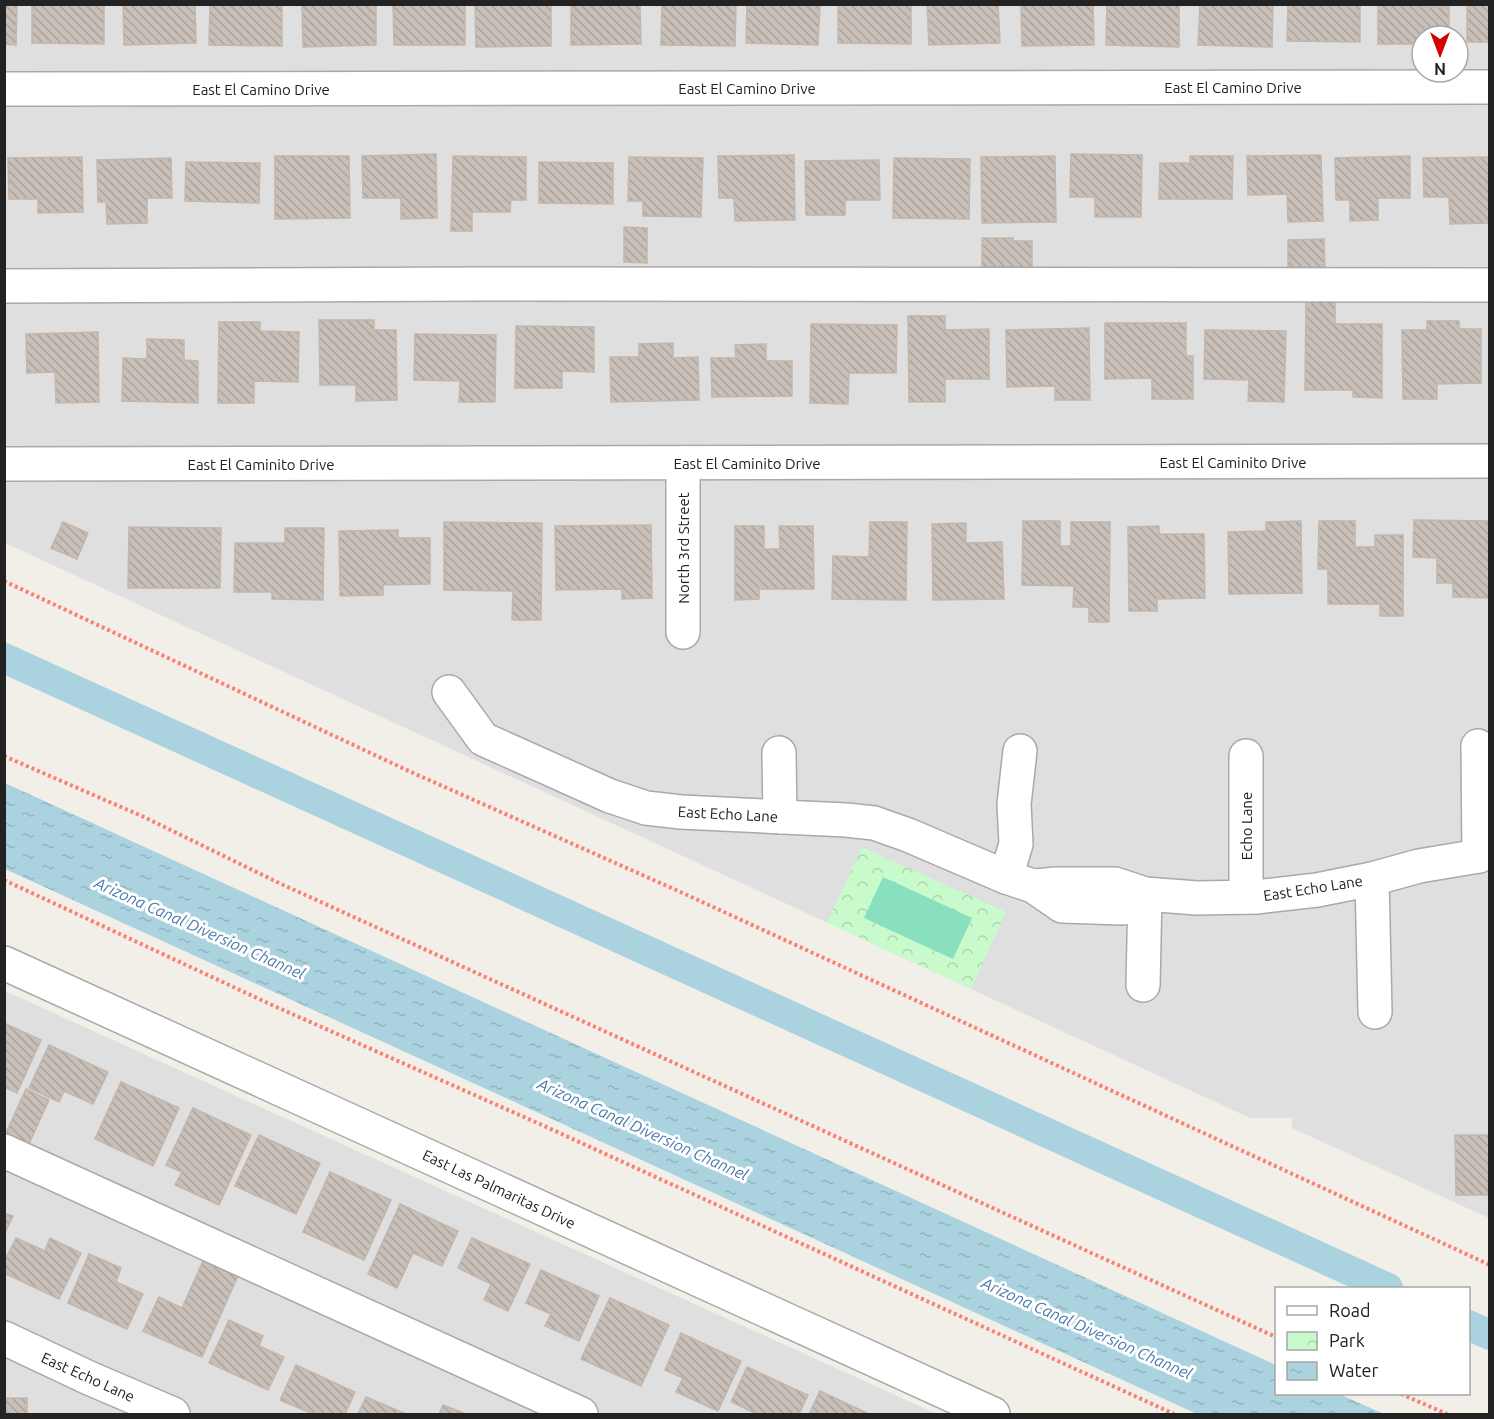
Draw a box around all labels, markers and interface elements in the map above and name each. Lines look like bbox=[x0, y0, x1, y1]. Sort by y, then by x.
north arrow bbox=[1410, 24, 1470, 84]
text: N bbox=[1434, 60, 1446, 78]
street label: East El Camino Drive bbox=[1164, 79, 1302, 96]
street label: East El Camino Drive bbox=[678, 80, 816, 97]
street label: East El Camino Drive bbox=[192, 81, 330, 98]
street label: East El Caminito Drive bbox=[1160, 454, 1307, 471]
street label: East El Caminito Drive bbox=[674, 455, 821, 472]
street label: East El Caminito Drive bbox=[188, 456, 335, 473]
street label: North 3rd Street bbox=[675, 492, 692, 604]
street label: Echo Lane bbox=[1238, 792, 1255, 860]
street label: East Echo Lane bbox=[677, 803, 779, 825]
street label: East Echo Lane bbox=[1262, 872, 1364, 904]
water label: Arizona Canal Diversion Channel bbox=[91, 873, 308, 983]
water label: Arizona Canal Diversion Channel bbox=[534, 1074, 751, 1184]
street label: East Las Palmaritas Drive bbox=[420, 1146, 578, 1232]
water label: Arizona Canal Diversion Channel bbox=[978, 1273, 1195, 1383]
legend bbox=[1275, 1287, 1470, 1395]
text: Road bbox=[1329, 1300, 1371, 1320]
text: Park bbox=[1329, 1330, 1365, 1350]
street label: East Echo Lane bbox=[39, 1349, 137, 1405]
text: Water bbox=[1329, 1360, 1379, 1380]

